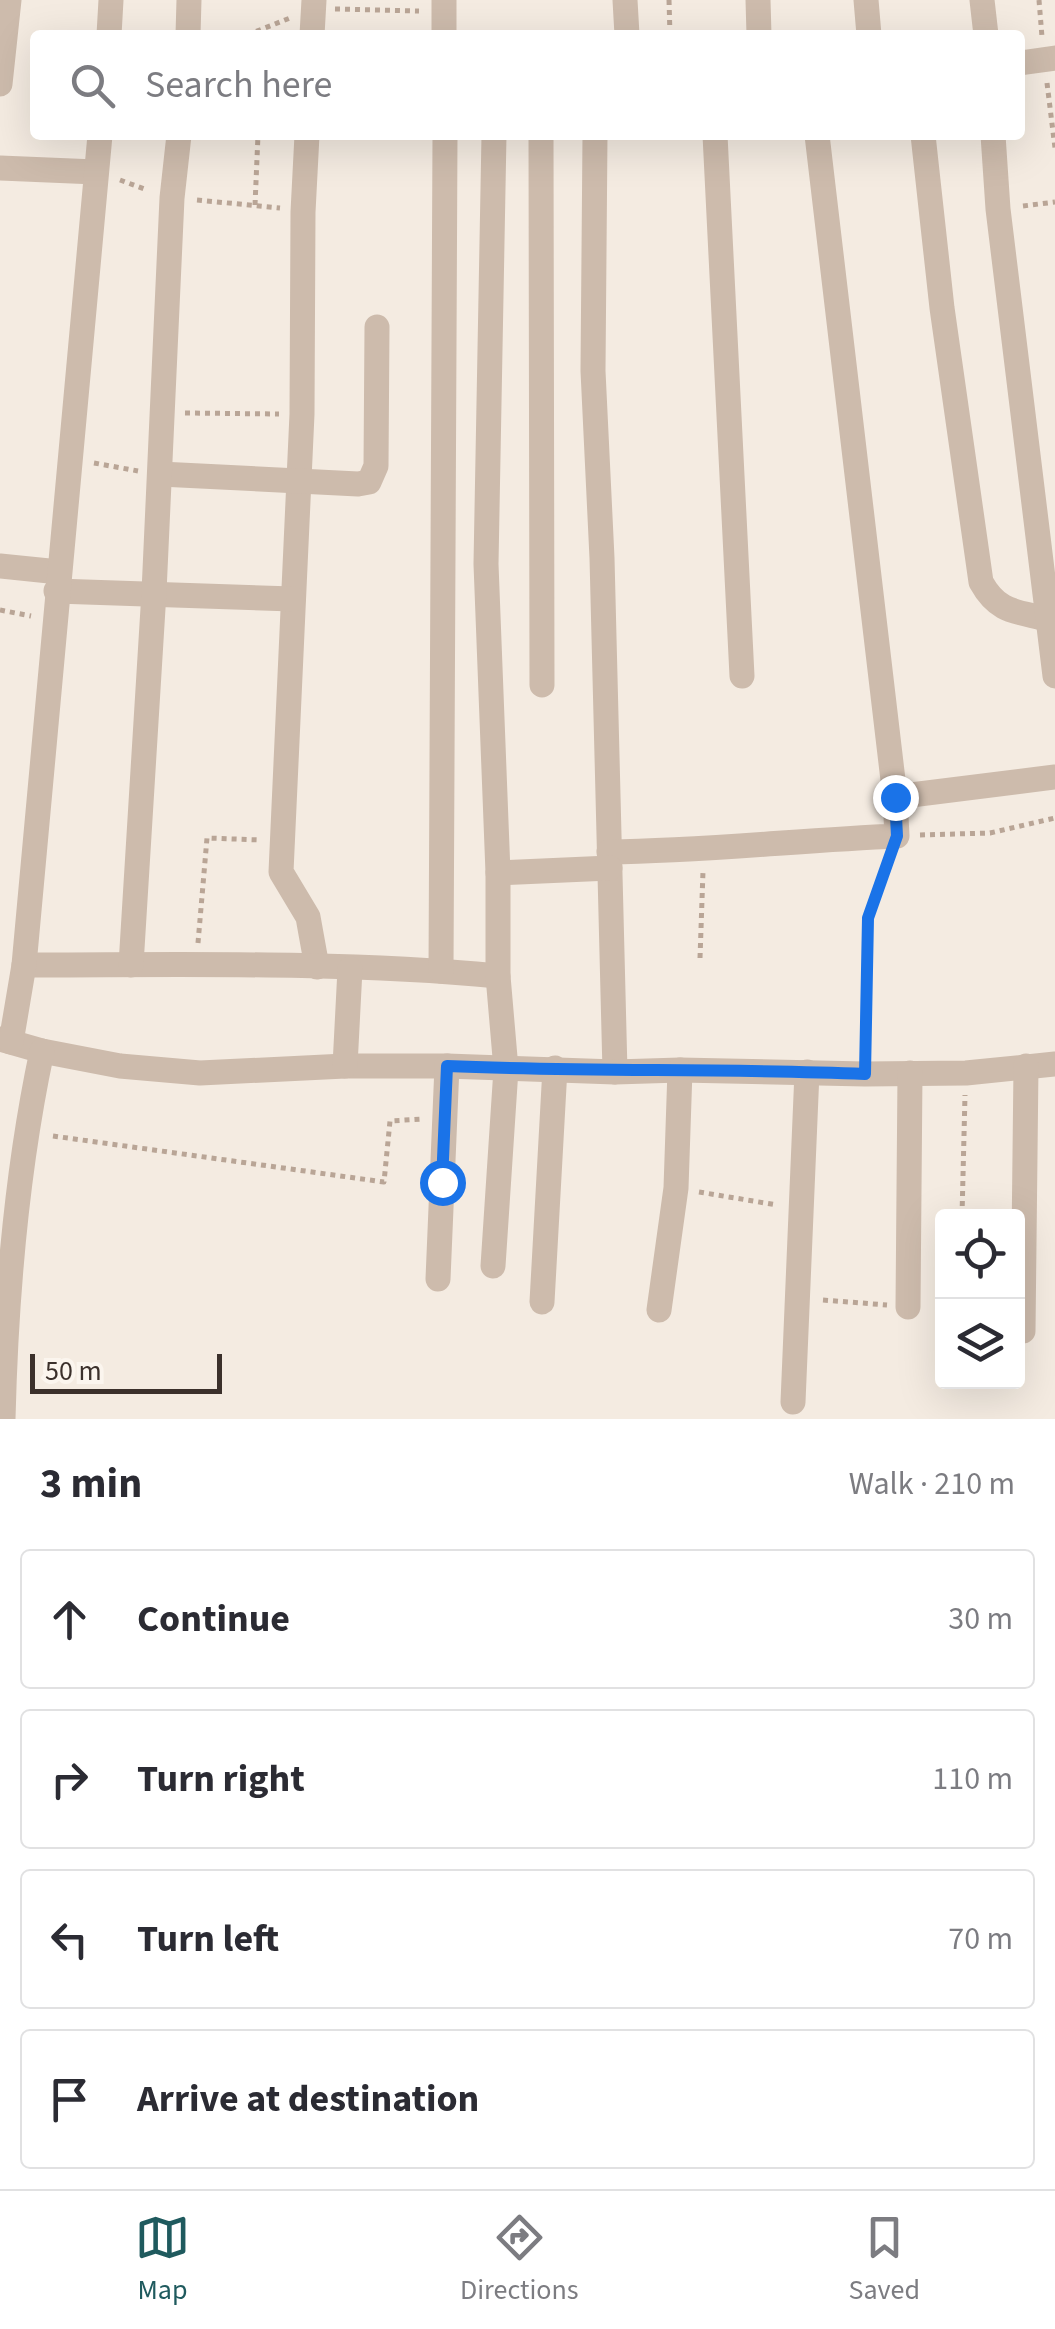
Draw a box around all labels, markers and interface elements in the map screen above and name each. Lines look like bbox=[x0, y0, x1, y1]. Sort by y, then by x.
search box bbox=[30, 30, 1025, 140]
icon: search bbox=[65, 58, 120, 113]
text: Search here bbox=[145, 58, 332, 112]
route end bbox=[873, 775, 919, 821]
route start bbox=[420, 1160, 466, 1206]
map controls bbox=[935, 1209, 1025, 1389]
button: locate bbox=[935, 1209, 1025, 1299]
button: layers bbox=[935, 1299, 1025, 1389]
scale bar bbox=[30, 1349, 222, 1394]
text: 50 m bbox=[45, 1351, 102, 1391]
text: 3 min bbox=[40, 1454, 142, 1514]
text: Walk · 210 m bbox=[849, 1461, 1015, 1507]
icon: ahead bbox=[42, 1592, 97, 1647]
text: Continue bbox=[137, 1592, 290, 1646]
text: 30 m bbox=[948, 1596, 1013, 1642]
icon: right bbox=[42, 1752, 97, 1807]
text: Turn right bbox=[137, 1752, 305, 1806]
text: 110 m bbox=[932, 1756, 1013, 1802]
icon: left bbox=[42, 1912, 97, 1967]
text: Turn left bbox=[137, 1912, 279, 1966]
text: 70 m bbox=[948, 1916, 1013, 1962]
icon: arrive bbox=[42, 2072, 97, 2127]
text: Arrive at destination bbox=[137, 2072, 479, 2126]
tab: Map bbox=[135, 2210, 190, 2310]
tab: Directions bbox=[460, 2210, 579, 2310]
tab: Saved bbox=[849, 2210, 920, 2310]

